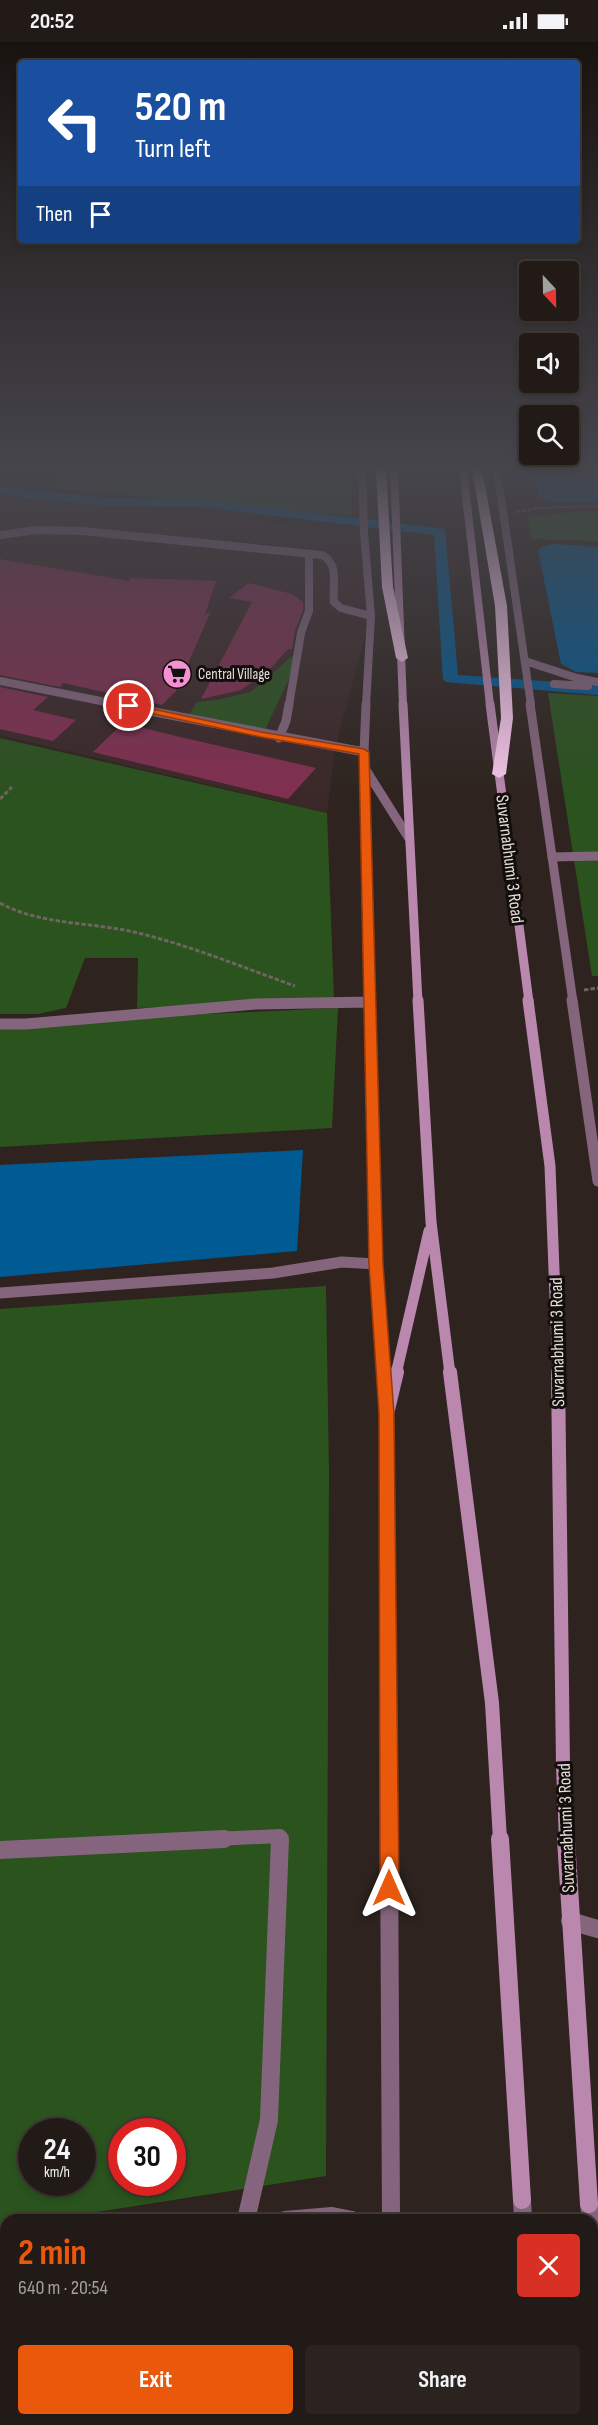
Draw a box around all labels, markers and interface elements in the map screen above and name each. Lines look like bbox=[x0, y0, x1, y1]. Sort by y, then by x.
text: 20:52 bbox=[30, 8, 74, 35]
text: 520 m bbox=[135, 82, 226, 133]
icon: left bbox=[36, 84, 114, 162]
text: Turn left bbox=[135, 133, 211, 165]
icon: arrive bbox=[84, 198, 117, 231]
text: Then bbox=[36, 201, 72, 228]
north arrow bbox=[519, 261, 579, 321]
map controls bbox=[519, 261, 579, 465]
button: sound bbox=[519, 333, 579, 393]
button: search bbox=[519, 405, 579, 465]
supermarket icon: Central Village bbox=[161, 658, 193, 690]
place label: Central Village bbox=[198, 665, 270, 684]
pin bbox=[103, 680, 154, 731]
icon: arrive bbox=[112, 689, 145, 722]
street label: Suvarnabhumi 3 Road bbox=[491, 794, 528, 925]
street label: Suvarnabhumi 3 Road bbox=[546, 1277, 569, 1407]
street label: Suvarnabhumi 3 Road bbox=[554, 1763, 579, 1893]
position arrow bbox=[357, 1856, 421, 1920]
speed limit sign: 30 bbox=[108, 2118, 186, 2196]
text: 24 bbox=[44, 2132, 70, 2168]
text: km/h bbox=[44, 2163, 70, 2182]
text: 2 min bbox=[18, 2232, 87, 2275]
button: close bbox=[517, 2234, 580, 2297]
text: 640 m · 20:54 bbox=[18, 2276, 108, 2300]
button: Exit bbox=[18, 2345, 293, 2414]
button: Share bbox=[305, 2345, 580, 2414]

